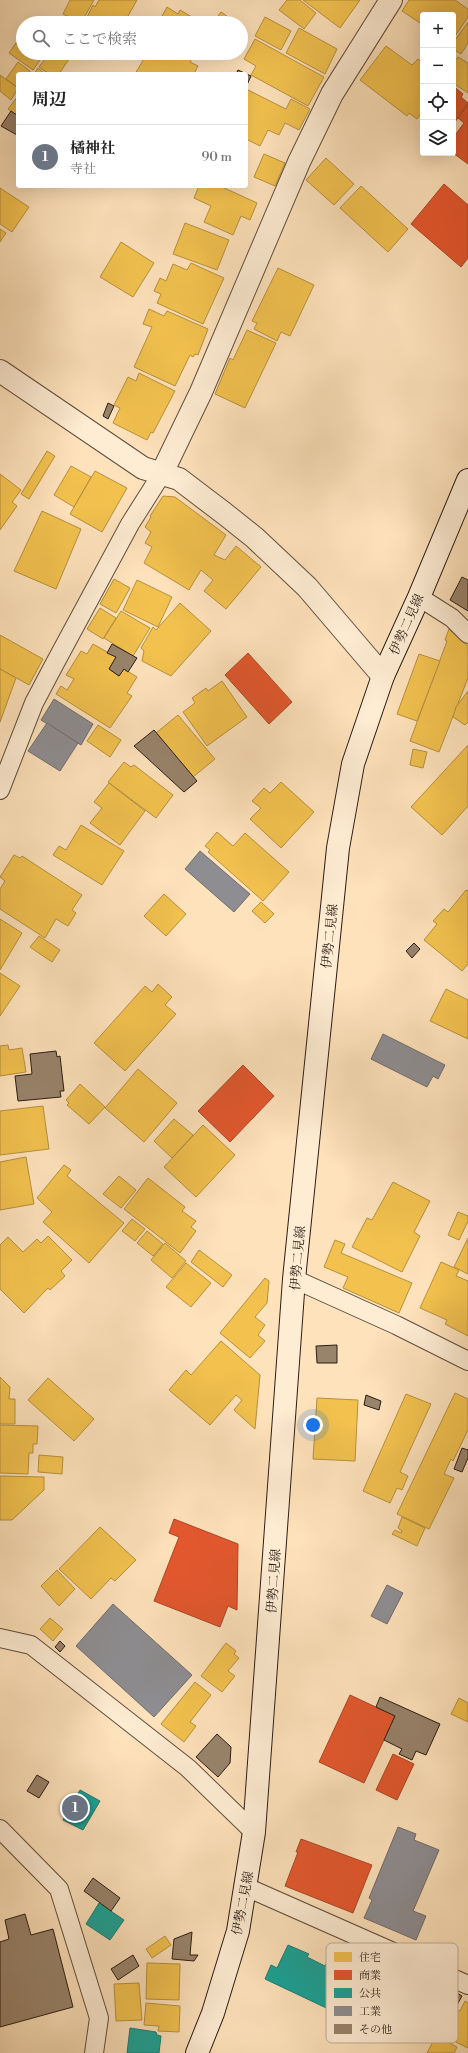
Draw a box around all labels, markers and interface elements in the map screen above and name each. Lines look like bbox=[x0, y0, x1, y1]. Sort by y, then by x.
map controls bbox=[420, 12, 456, 156]
button: + bbox=[420, 12, 456, 48]
search box bbox=[16, 16, 248, 60]
icon: search bbox=[30, 27, 52, 49]
text: ここで検索 bbox=[62, 30, 137, 49]
button: − bbox=[420, 48, 456, 84]
button: locate bbox=[420, 84, 456, 120]
text: 周辺 bbox=[32, 89, 66, 111]
button: layers bbox=[420, 120, 456, 156]
text: 橘神社 bbox=[70, 139, 115, 158]
text: 1 bbox=[42, 149, 48, 165]
text: 90 m bbox=[201, 149, 232, 165]
text: 寺社 bbox=[70, 161, 96, 177]
street label: 伊勢二見線 bbox=[386, 591, 427, 657]
street label: 伊勢二見線 bbox=[319, 903, 341, 969]
street label: 伊勢二見線 bbox=[287, 1225, 309, 1291]
your location bbox=[303, 1415, 323, 1435]
street label: 伊勢二見線 bbox=[264, 1548, 284, 1614]
pin: 1 bbox=[62, 1793, 88, 1823]
street label: 伊勢二見線 bbox=[229, 1870, 257, 1937]
legend bbox=[326, 1943, 458, 2043]
text: 住宅 bbox=[359, 1951, 381, 1965]
text: 商業 bbox=[359, 1969, 381, 1983]
text: 公共 bbox=[359, 1987, 381, 2001]
text: 工業 bbox=[359, 2005, 381, 2019]
text: その他 bbox=[359, 2023, 392, 2037]

